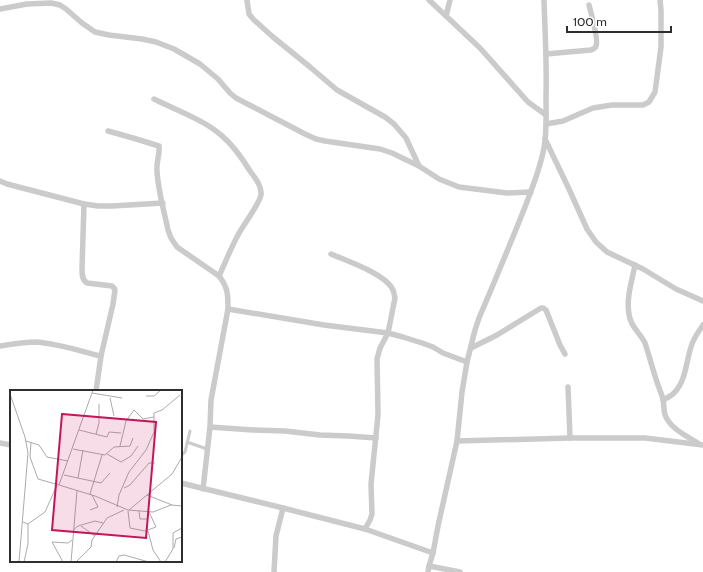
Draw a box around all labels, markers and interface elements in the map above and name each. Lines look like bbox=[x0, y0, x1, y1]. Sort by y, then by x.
scale bar bbox=[567, 8, 671, 34]
text: 100 m bbox=[573, 14, 607, 29]
inset map bbox=[10, 390, 182, 562]

